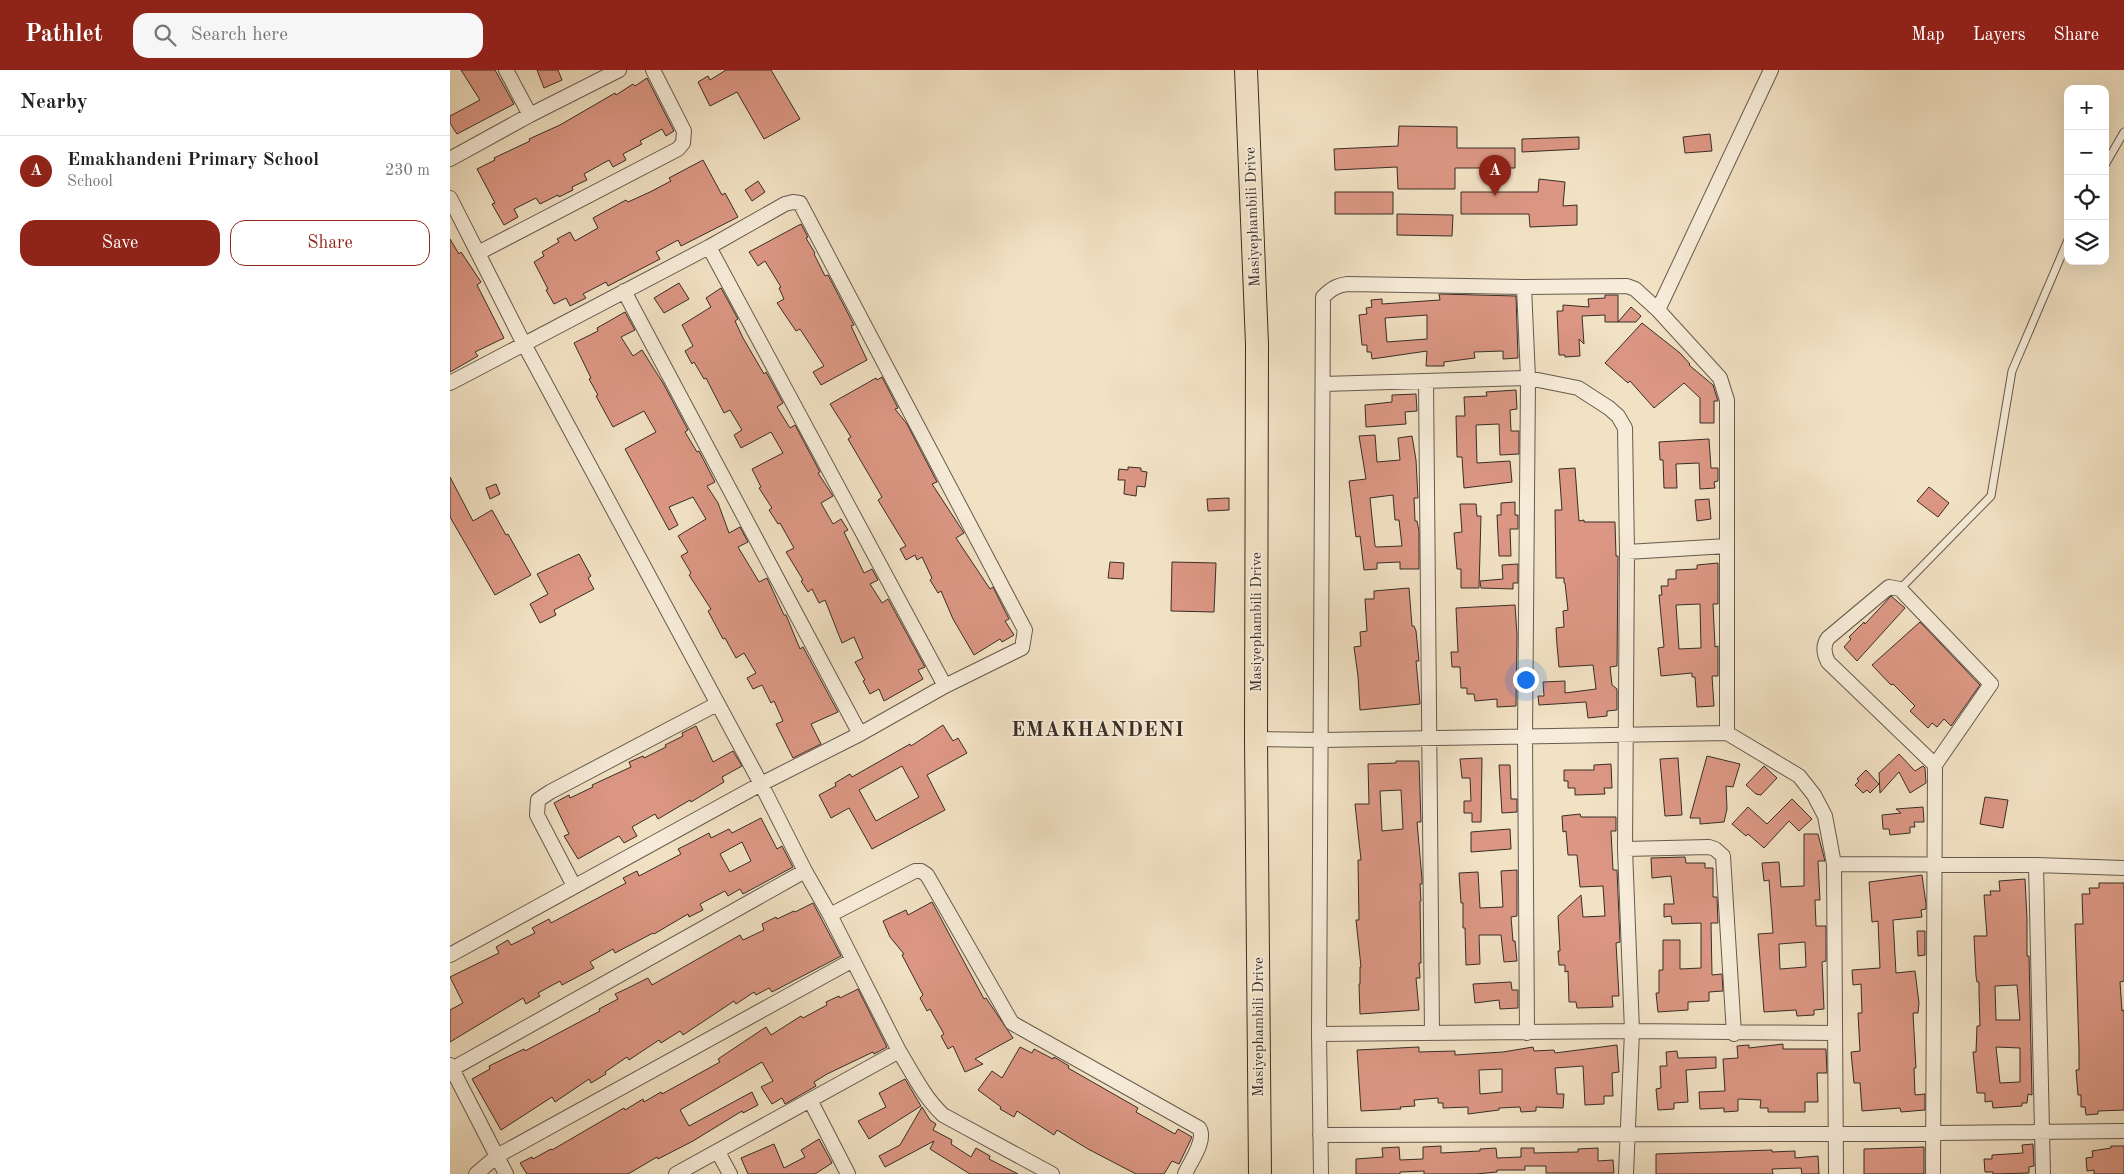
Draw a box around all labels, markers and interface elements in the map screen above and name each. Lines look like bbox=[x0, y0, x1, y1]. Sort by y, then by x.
search box bbox=[133, 13, 483, 58]
icon: search bbox=[151, 21, 179, 49]
text: Pathlet bbox=[25, 23, 103, 47]
text: Search here bbox=[191, 26, 288, 45]
text: Map bbox=[1911, 26, 1945, 44]
text: Layers bbox=[1973, 26, 2025, 44]
text: Share bbox=[2053, 26, 2099, 44]
map controls bbox=[2064, 85, 2109, 265]
button: + bbox=[2064, 85, 2109, 130]
text: Nearby bbox=[20, 92, 88, 113]
button: − bbox=[2064, 130, 2109, 175]
street label: Masiyephambili Drive bbox=[1244, 147, 1263, 287]
text: Emakhandeni Primary School bbox=[67, 151, 319, 170]
pin: A bbox=[1479, 155, 1511, 196]
text: A bbox=[30, 163, 42, 179]
text: 230 m bbox=[385, 163, 430, 179]
text: School bbox=[67, 174, 113, 190]
button: locate bbox=[2064, 175, 2109, 220]
button: Save bbox=[20, 220, 220, 266]
button: Share bbox=[230, 220, 430, 266]
button: layers bbox=[2064, 220, 2109, 265]
street label: Masiyephambili Drive bbox=[1250, 552, 1265, 692]
your location bbox=[1513, 667, 1539, 693]
district label: EMAKHANDENI bbox=[1011, 721, 1185, 741]
street label: Masiyephambili Drive bbox=[1252, 957, 1267, 1097]

